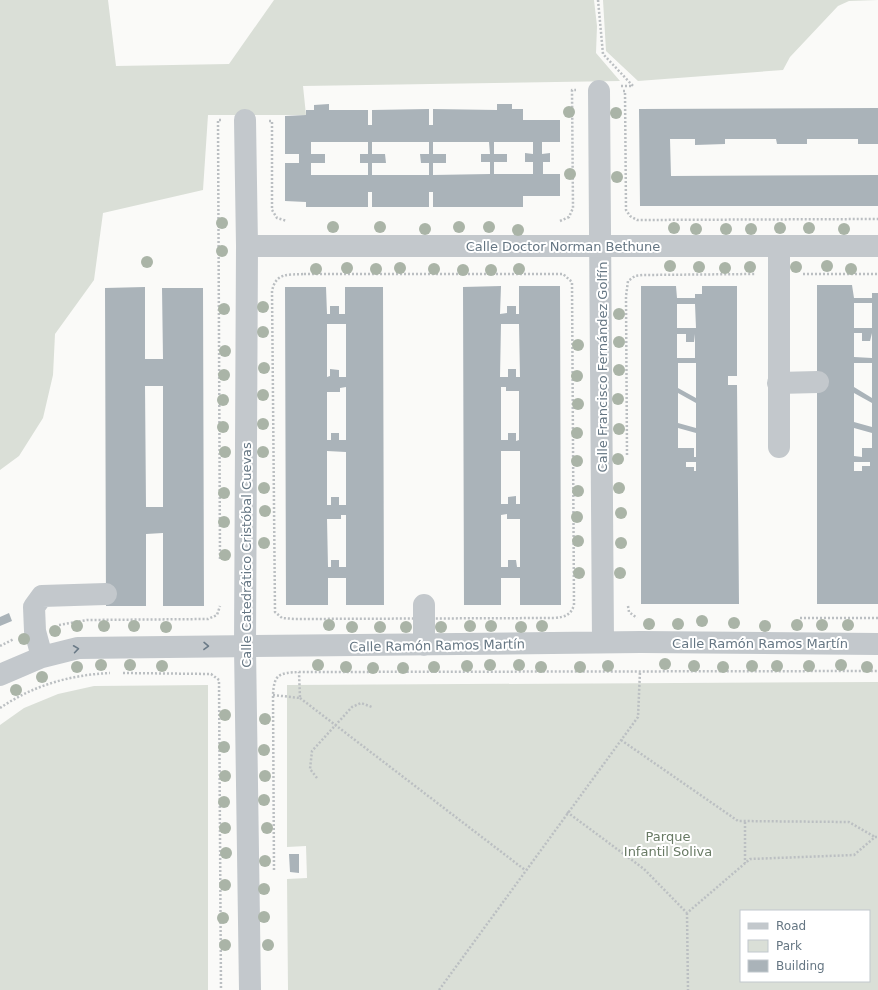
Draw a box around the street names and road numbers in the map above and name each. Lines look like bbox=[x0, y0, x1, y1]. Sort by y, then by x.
street label: Calle Doctor Norman Bethune bbox=[466, 239, 660, 254]
street label: Calle Francisco Fernández Golfín bbox=[595, 262, 610, 472]
street label: Calle Catedrático Cristóbal Cuevas bbox=[239, 442, 254, 668]
street label: Calle Ramón Ramos Martín bbox=[349, 636, 525, 655]
street label: Calle Ramón Ramos Martín bbox=[672, 636, 848, 651]

